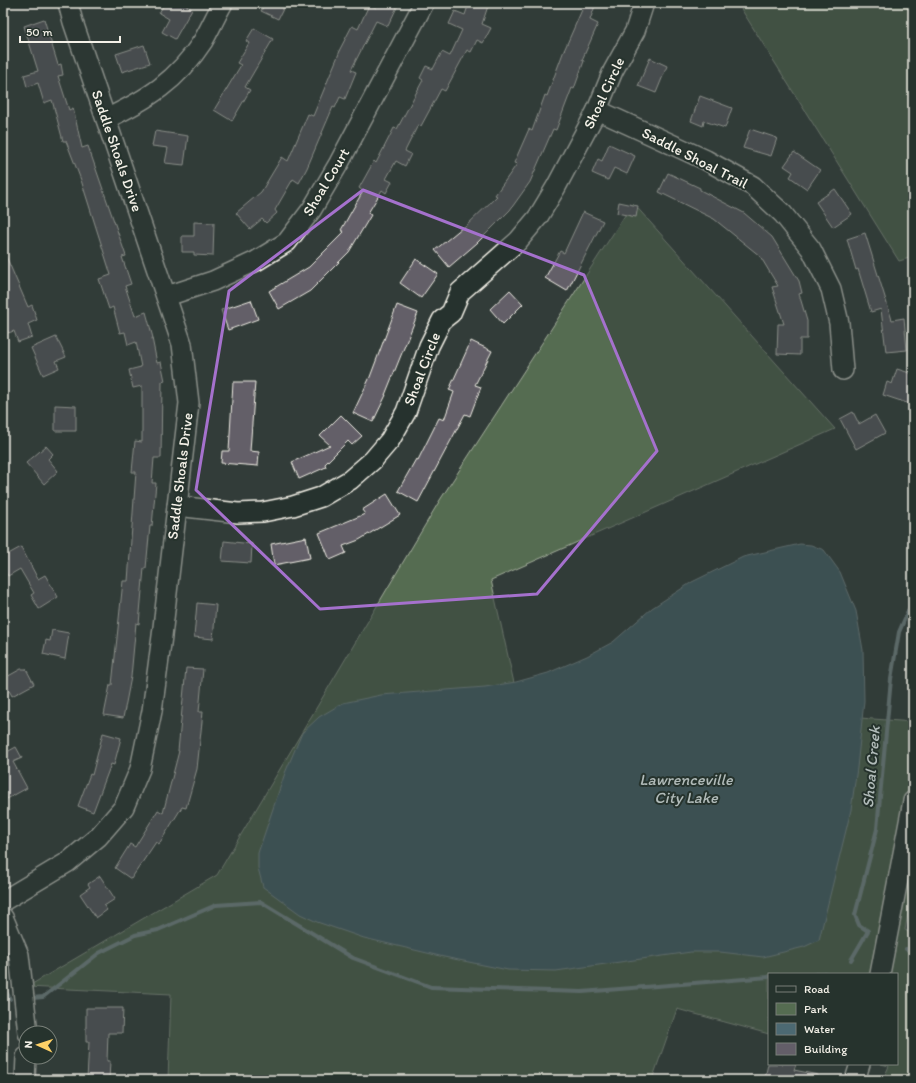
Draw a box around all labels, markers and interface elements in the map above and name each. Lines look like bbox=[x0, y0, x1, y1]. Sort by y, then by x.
scale bar bbox=[20, 18, 120, 44]
text: 50 m bbox=[26, 25, 52, 39]
street label: Shoal Circle bbox=[580, 54, 628, 132]
street label: Saddle Shoals Drive bbox=[88, 88, 146, 214]
street label: Saddle Shoal Trail bbox=[639, 124, 752, 193]
street label: Shoal Court bbox=[299, 144, 354, 219]
street label: Shoal Circle bbox=[400, 330, 444, 408]
street label: Saddle Shoals Drive bbox=[163, 412, 197, 540]
water label: Shoal Creek bbox=[858, 725, 884, 809]
water label: Lawrenceville City Lake bbox=[639, 770, 734, 807]
legend bbox=[768, 973, 898, 1065]
text: Road bbox=[804, 982, 830, 996]
text: Park bbox=[804, 1002, 828, 1016]
text: Water bbox=[804, 1022, 835, 1036]
north arrow bbox=[18, 1025, 58, 1065]
text: N bbox=[22, 1040, 35, 1049]
text: Building bbox=[804, 1042, 848, 1056]

